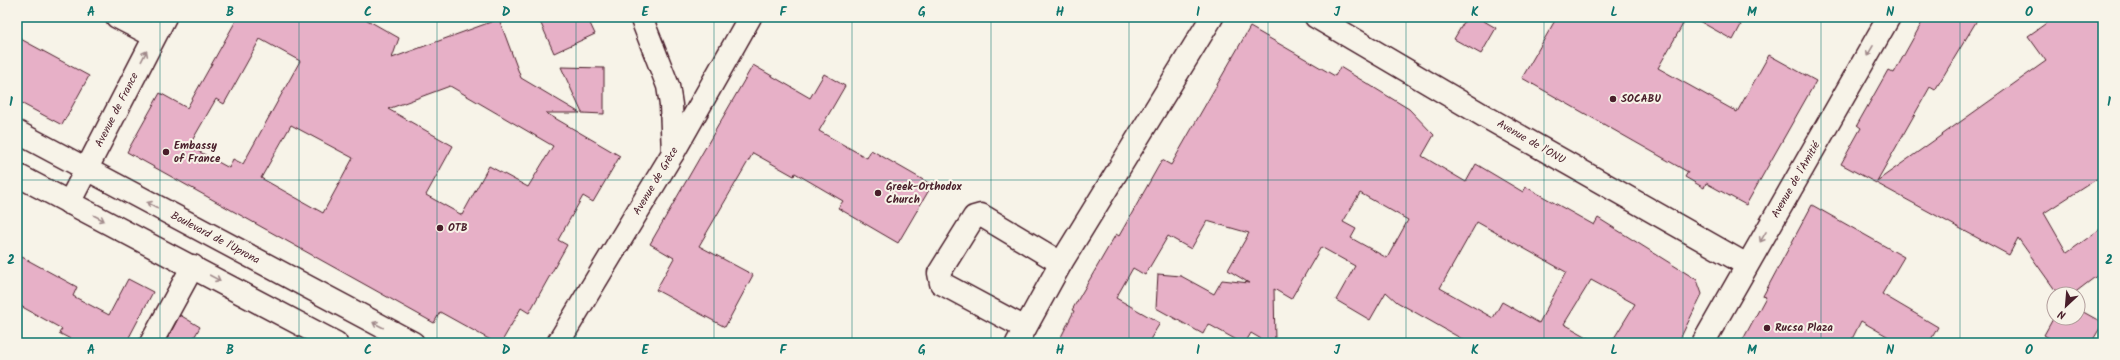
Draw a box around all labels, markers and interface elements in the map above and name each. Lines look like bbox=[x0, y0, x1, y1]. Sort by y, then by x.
text: A bbox=[87, 2, 95, 23]
text: B bbox=[226, 2, 234, 23]
text: C bbox=[364, 2, 372, 23]
text: D bbox=[502, 2, 511, 23]
text: E bbox=[641, 2, 649, 23]
text: F bbox=[779, 2, 787, 23]
text: G bbox=[918, 2, 926, 23]
text: H bbox=[1056, 2, 1065, 23]
text: I bbox=[1196, 2, 1200, 23]
text: J bbox=[1334, 2, 1341, 23]
text: K bbox=[1471, 2, 1479, 23]
text: L bbox=[1610, 2, 1618, 23]
text: M bbox=[1747, 2, 1757, 23]
text: N bbox=[1886, 2, 1895, 23]
text: O bbox=[2025, 2, 2033, 23]
one-way arrow bbox=[1865, 45, 1873, 57]
one-way arrow bbox=[141, 50, 149, 62]
street label: Avenue de France bbox=[90, 69, 144, 151]
place label: SOCABU bbox=[1621, 90, 1661, 108]
text: 1 bbox=[9, 92, 13, 113]
text: 1 bbox=[2107, 92, 2111, 113]
marker: SOCABU bbox=[1608, 94, 1618, 104]
street label: Avenue de l'ONU bbox=[1493, 115, 1569, 169]
place label: Embassy of France bbox=[174, 137, 221, 168]
street label: Avenue de l'Amitié bbox=[1767, 137, 1826, 222]
street label: Avenue de Grèce bbox=[629, 143, 683, 218]
marker: Embassy of France bbox=[161, 147, 171, 157]
place label: Greek-Orthodox Church bbox=[886, 178, 962, 209]
marker: Greek-Orthodox Church bbox=[873, 188, 883, 198]
one-way arrow bbox=[146, 200, 158, 208]
street label: Boulevard de l'Uprona bbox=[167, 207, 263, 269]
one-way arrow bbox=[93, 215, 105, 222]
place label: OTB bbox=[448, 219, 468, 237]
marker: OTB bbox=[435, 223, 445, 233]
one-way arrow bbox=[1759, 231, 1767, 243]
text: 2 bbox=[7, 250, 15, 271]
text: 2 bbox=[2105, 250, 2113, 271]
one-way arrow bbox=[208, 274, 220, 282]
north arrow bbox=[2046, 286, 2086, 326]
text: N bbox=[2055, 304, 2069, 324]
place label: Rucsa Plaza bbox=[1775, 319, 1833, 337]
one-way arrow bbox=[372, 321, 384, 328]
marker: Rucsa Plaza bbox=[1762, 323, 1772, 333]
text: A bbox=[87, 340, 95, 360]
text: B bbox=[226, 340, 234, 360]
text: C bbox=[364, 340, 372, 360]
text: D bbox=[502, 340, 511, 360]
text: E bbox=[641, 340, 649, 360]
text: F bbox=[779, 340, 787, 360]
text: G bbox=[918, 340, 926, 360]
text: H bbox=[1056, 340, 1065, 360]
text: I bbox=[1196, 340, 1200, 360]
text: J bbox=[1334, 340, 1341, 360]
text: K bbox=[1471, 340, 1479, 360]
text: L bbox=[1610, 340, 1618, 360]
text: M bbox=[1747, 340, 1757, 360]
text: N bbox=[1886, 340, 1895, 360]
text: O bbox=[2025, 340, 2033, 360]

